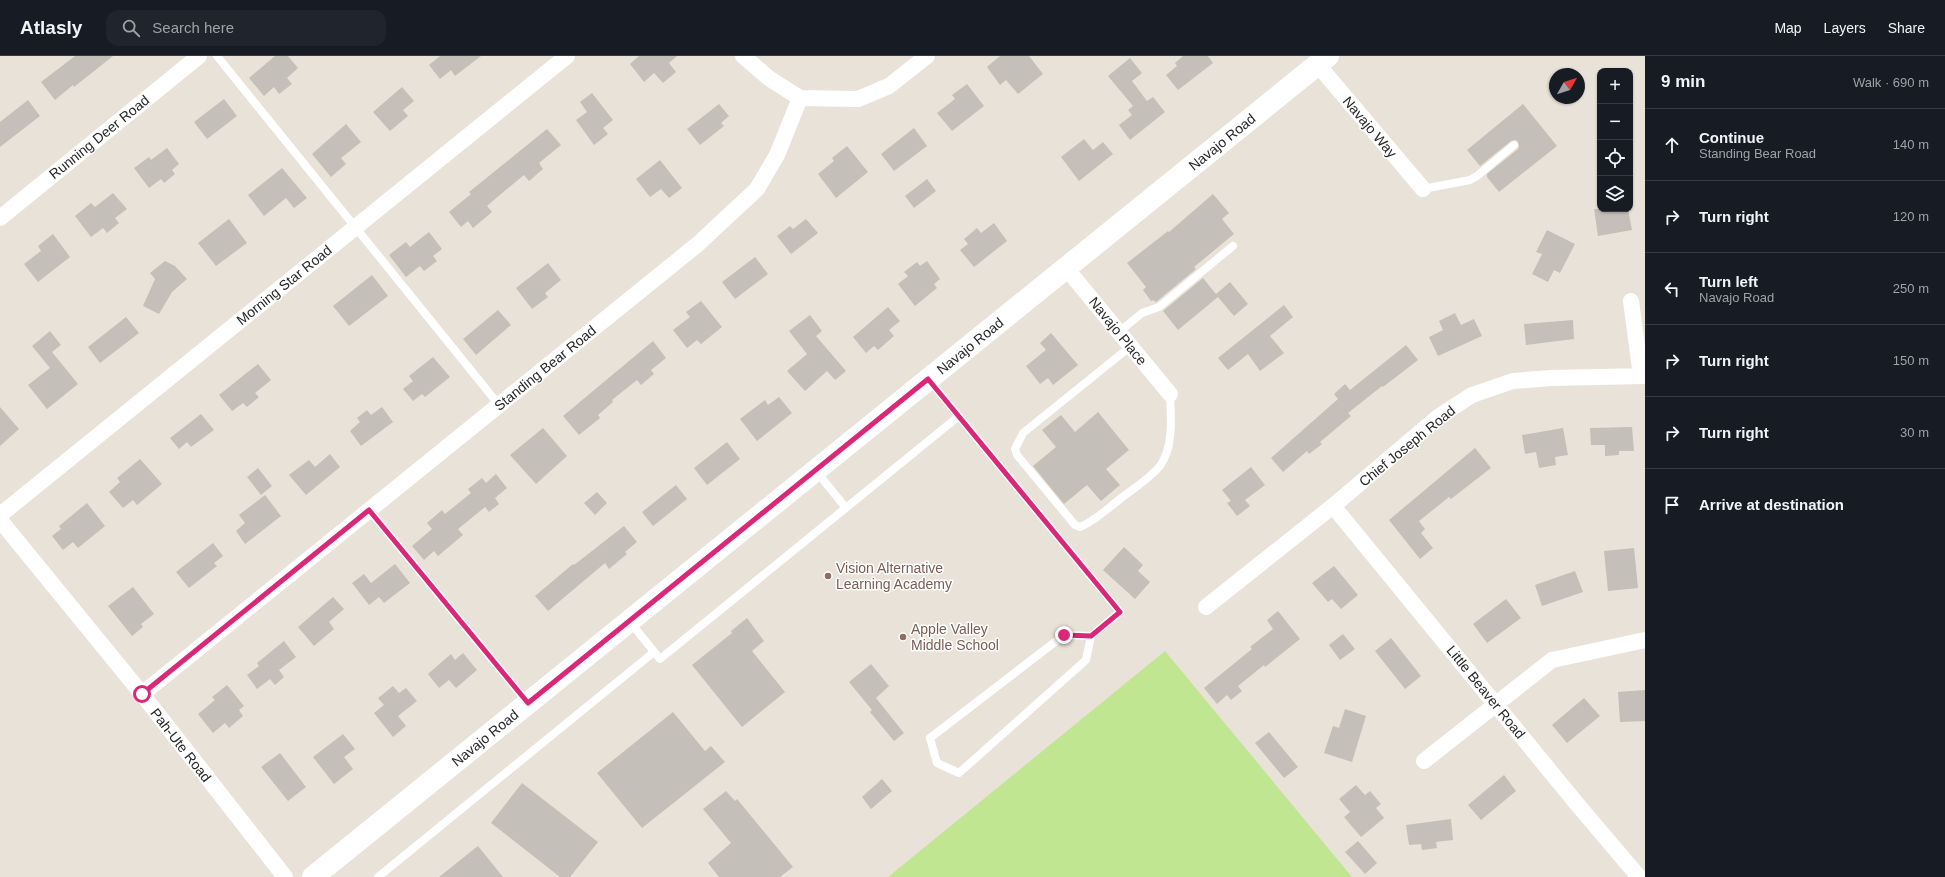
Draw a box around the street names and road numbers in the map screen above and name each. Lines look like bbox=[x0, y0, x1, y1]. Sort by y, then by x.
street label: Running Deer Road bbox=[46, 92, 152, 182]
street label: Navajo Way bbox=[1340, 93, 1400, 161]
street label: Navajo Road bbox=[1186, 110, 1258, 174]
street label: Morning Star Road bbox=[233, 242, 335, 328]
street label: Navajo Place bbox=[1086, 294, 1150, 368]
street label: Navajo Road bbox=[934, 314, 1006, 378]
street label: Standing Bear Road bbox=[491, 322, 599, 414]
street label: Chief Joseph Road bbox=[1356, 402, 1458, 490]
street label: Little Beaver Road bbox=[1444, 642, 1528, 742]
street label: Pah-Ute Road bbox=[147, 705, 215, 785]
street label: Navajo Road bbox=[449, 706, 521, 770]

